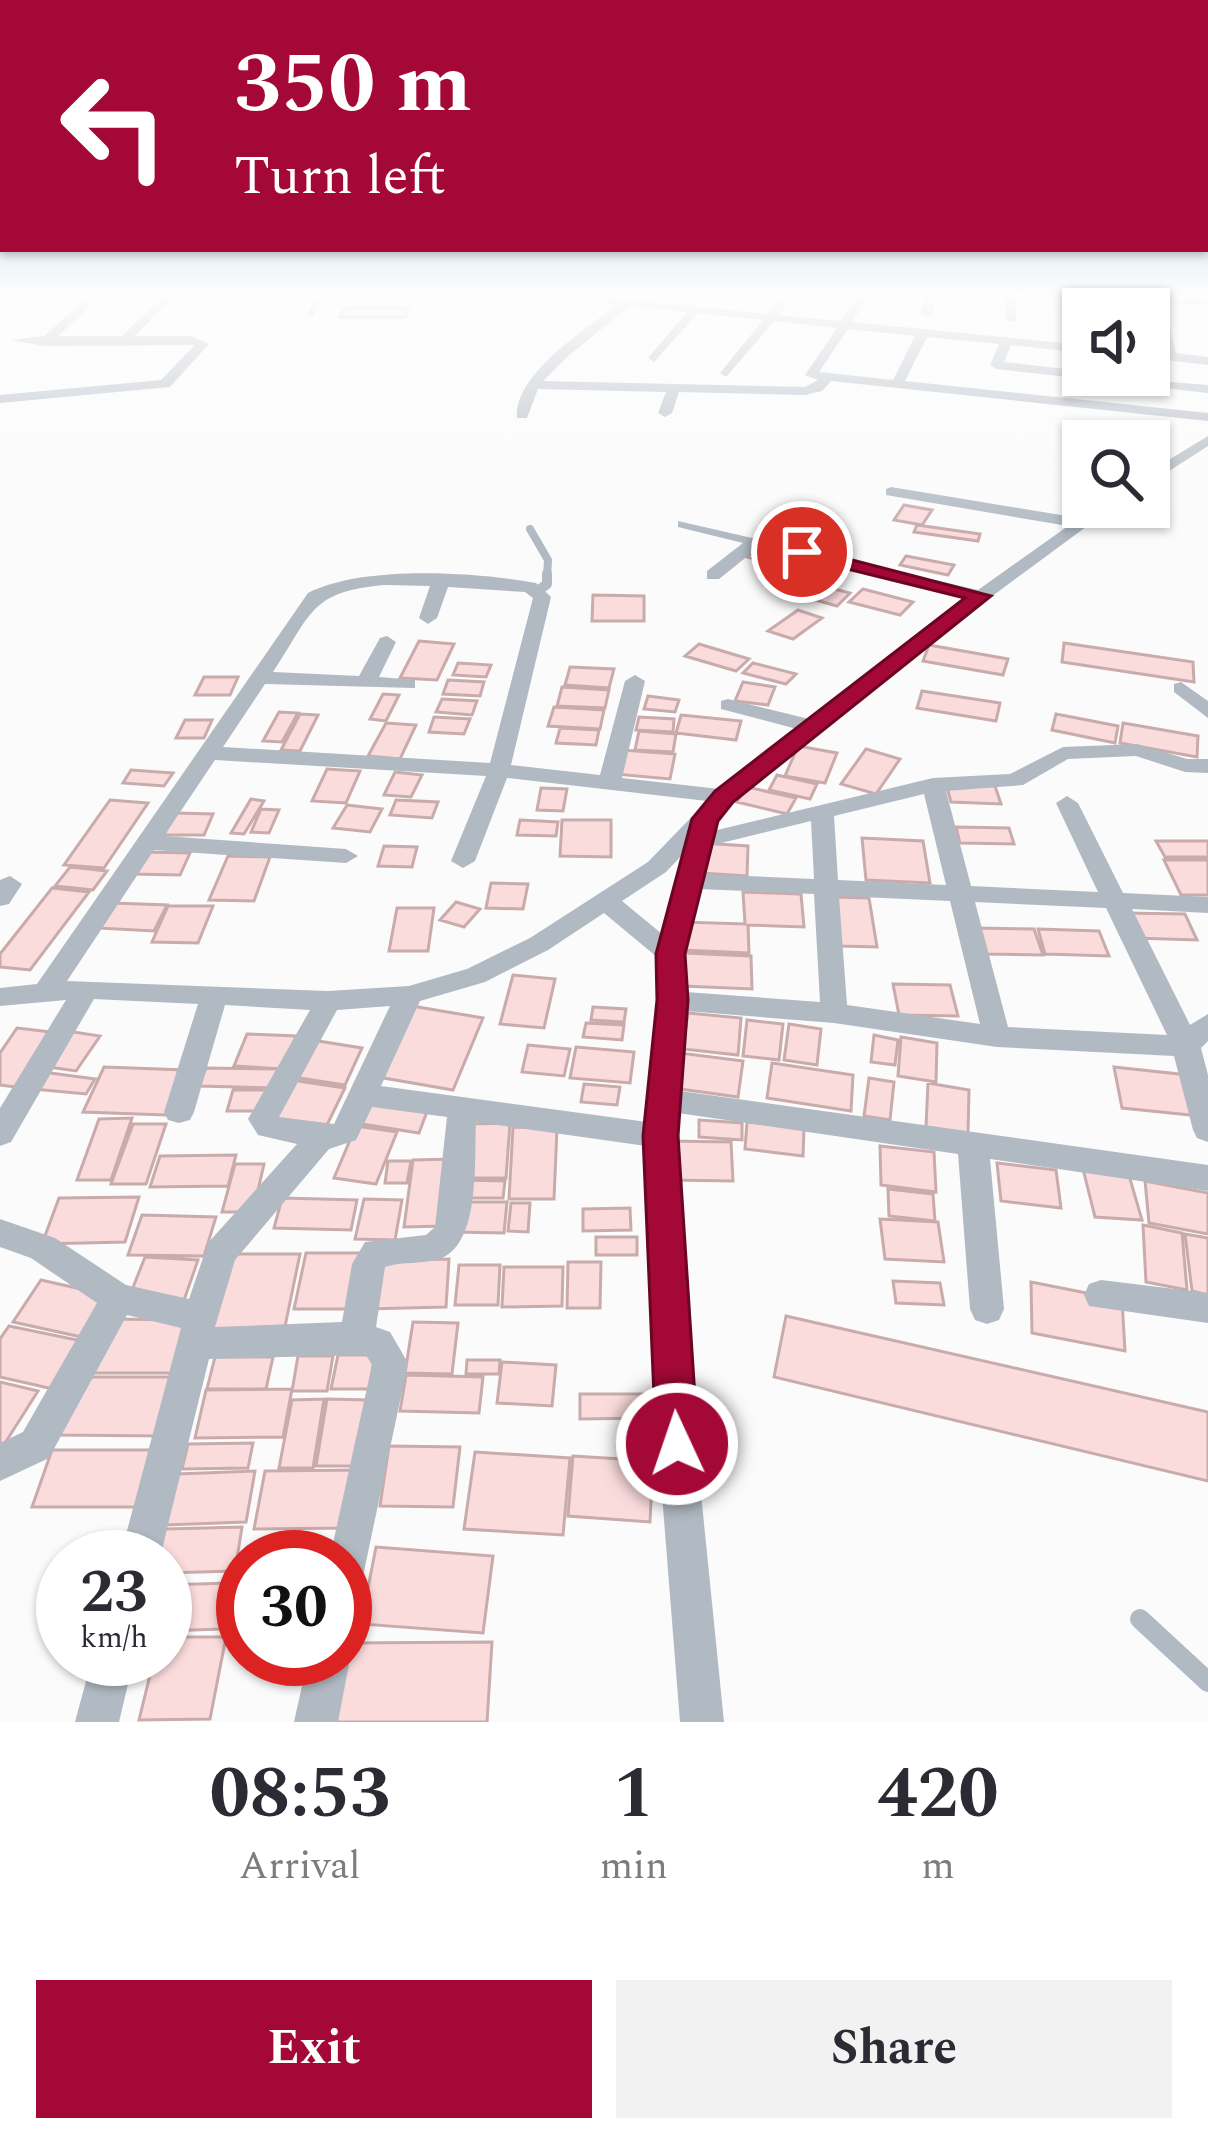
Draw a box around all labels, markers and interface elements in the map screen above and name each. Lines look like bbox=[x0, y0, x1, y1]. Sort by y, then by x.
text: 350 m bbox=[234, 21, 472, 149]
icon: left bbox=[36, 48, 192, 204]
text: Turn left bbox=[234, 136, 446, 218]
map controls bbox=[1062, 288, 1170, 528]
button: sound bbox=[1062, 288, 1170, 396]
button: search bbox=[1062, 420, 1170, 528]
pin bbox=[751, 501, 853, 603]
icon: arrive bbox=[769, 519, 835, 585]
position arrow bbox=[614, 1381, 740, 1507]
speed limit sign: 30 bbox=[216, 1530, 372, 1686]
text: 23 bbox=[80, 1547, 148, 1639]
text: km/h bbox=[80, 1615, 148, 1661]
text: 08:53 bbox=[209, 1740, 390, 1849]
text: 1 bbox=[614, 1740, 654, 1849]
text: 420 bbox=[877, 1740, 999, 1849]
text: Arrival bbox=[239, 1837, 361, 1896]
text: min bbox=[600, 1837, 668, 1896]
text: m bbox=[921, 1837, 955, 1896]
button: Exit bbox=[36, 1980, 592, 2118]
button: Share bbox=[616, 1980, 1172, 2118]

